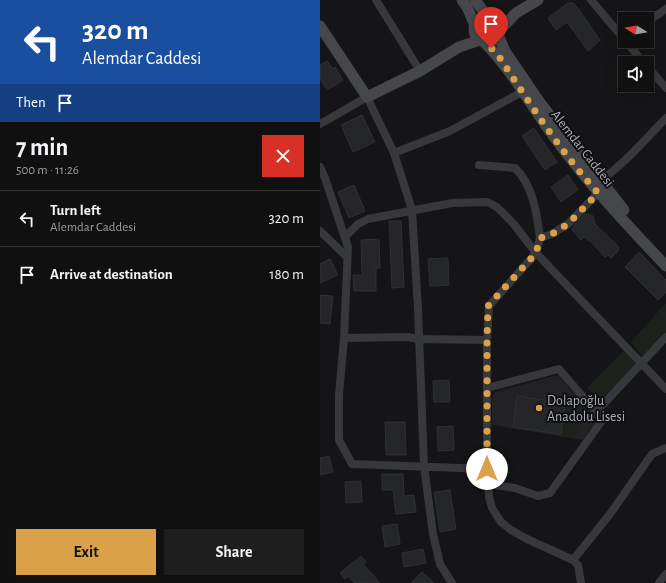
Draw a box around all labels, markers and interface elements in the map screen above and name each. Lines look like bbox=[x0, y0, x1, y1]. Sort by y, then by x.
pin bbox=[474, 7.0, 508, 48]
north arrow bbox=[618, 12, 654, 48]
map controls bbox=[618, 12, 654, 92]
icon: arrive bbox=[480, 13, 502, 35]
icon: left bbox=[16, 16, 68, 68]
text: 320 m bbox=[82, 17, 149, 45]
text: Alemdar Caddesi bbox=[82, 50, 201, 68]
button: sound bbox=[618, 56, 654, 92]
icon: arrive bbox=[54, 92, 76, 114]
text: Then bbox=[16, 95, 46, 110]
street label: Alemdar Caddesi bbox=[548, 108, 616, 190]
button: close bbox=[262, 135, 304, 177]
text: 7 min bbox=[16, 136, 68, 160]
text: 500 m · 11:26 bbox=[16, 164, 79, 177]
text: Turn left bbox=[50, 203, 101, 218]
icon: left bbox=[16, 208, 38, 230]
text: 320 m bbox=[269, 211, 304, 226]
text: Alemdar Caddesi bbox=[50, 221, 136, 234]
icon: arrive bbox=[16, 264, 38, 286]
text: Arrive at destination bbox=[50, 267, 173, 282]
text: 180 m bbox=[269, 267, 304, 282]
place label: Dolapoğlu Anadolu Lisesi bbox=[547, 394, 625, 424]
marker: Dolapoğlu Anadolu Lisesi bbox=[534, 403, 544, 413]
position arrow bbox=[466, 448, 508, 490]
button: Exit bbox=[16, 529, 156, 575]
button: Share bbox=[164, 529, 304, 575]

